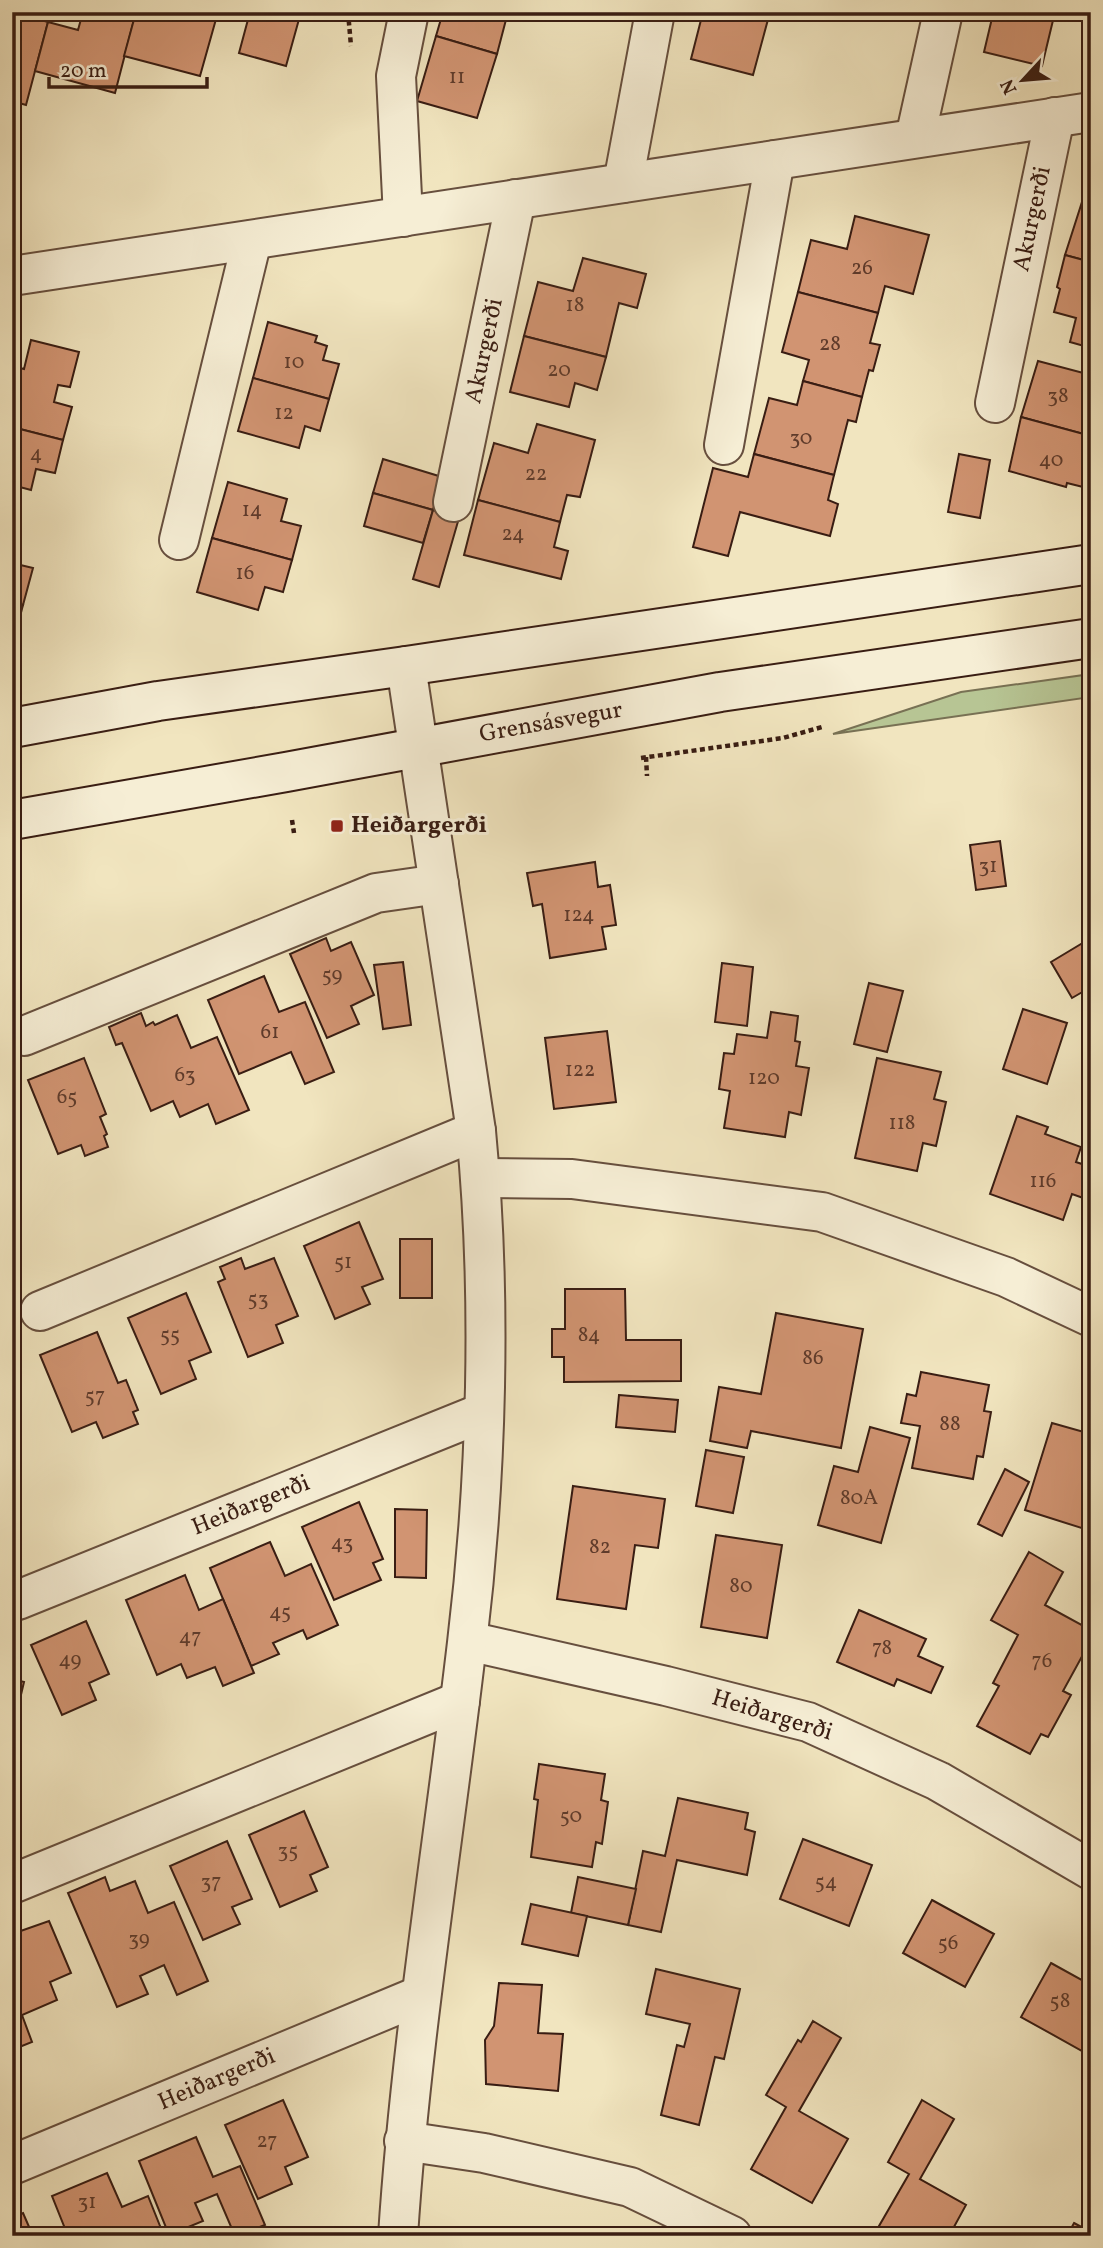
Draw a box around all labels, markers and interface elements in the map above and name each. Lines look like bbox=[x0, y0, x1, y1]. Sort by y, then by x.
scale bar bbox=[49, 46, 206, 90]
north arrow bbox=[988, 46, 1058, 116]
text: 20 m bbox=[60, 57, 106, 86]
house number: 11 bbox=[449, 63, 465, 92]
text: N bbox=[995, 74, 1024, 98]
street label: Akurgerði bbox=[1005, 163, 1061, 275]
house number: 26 bbox=[851, 254, 873, 283]
house number: 18 bbox=[566, 291, 584, 320]
street label: Akurgerði bbox=[457, 295, 513, 407]
house number: 28 bbox=[819, 330, 841, 359]
house number: 10 bbox=[284, 348, 304, 377]
house number: 20 bbox=[547, 356, 571, 385]
house number: 38 bbox=[1047, 382, 1069, 411]
house number: 12 bbox=[274, 399, 294, 428]
house number: 30 bbox=[790, 424, 812, 453]
house number: 4 bbox=[30, 440, 42, 469]
house number: 40 bbox=[1039, 446, 1063, 475]
house number: 22 bbox=[525, 460, 547, 489]
house number: 14 bbox=[242, 496, 262, 525]
house number: 24 bbox=[501, 520, 525, 549]
house number: 16 bbox=[236, 559, 254, 588]
street label: Grensásvegur bbox=[477, 694, 625, 752]
place label: Heiðargerði bbox=[351, 809, 487, 843]
marker: Heiðargerði bbox=[329, 818, 345, 834]
house number: 31 bbox=[979, 852, 997, 881]
house number: 124 bbox=[563, 901, 595, 930]
house number: 59 bbox=[322, 961, 342, 990]
house number: 61 bbox=[261, 1018, 279, 1047]
house number: 122 bbox=[565, 1056, 595, 1085]
house number: 63 bbox=[174, 1061, 196, 1090]
house number: 120 bbox=[748, 1064, 780, 1093]
house number: 65 bbox=[57, 1083, 77, 1112]
house number: 118 bbox=[889, 1109, 915, 1138]
house number: 116 bbox=[1030, 1167, 1056, 1196]
house number: 51 bbox=[334, 1248, 352, 1277]
house number: 53 bbox=[248, 1285, 268, 1314]
house number: 55 bbox=[160, 1321, 180, 1350]
house number: 84 bbox=[578, 1321, 600, 1350]
house number: 86 bbox=[802, 1344, 824, 1373]
house number: 57 bbox=[85, 1382, 105, 1411]
house number: 88 bbox=[939, 1410, 961, 1439]
street label: Heiðargerði bbox=[187, 1467, 315, 1545]
house number: 80A bbox=[840, 1484, 878, 1513]
house number: 43 bbox=[331, 1529, 353, 1558]
house number: 82 bbox=[589, 1533, 611, 1562]
house number: 80 bbox=[729, 1572, 753, 1601]
house number: 45 bbox=[269, 1598, 291, 1627]
house number: 47 bbox=[179, 1623, 201, 1652]
house number: 78 bbox=[872, 1634, 892, 1663]
house number: 49 bbox=[59, 1646, 82, 1675]
house number: 76 bbox=[1032, 1647, 1052, 1676]
street label: Heiðargerði bbox=[707, 1682, 837, 1750]
house number: 50 bbox=[560, 1802, 582, 1831]
house number: 35 bbox=[278, 1837, 298, 1866]
house number: 37 bbox=[201, 1868, 221, 1897]
house number: 54 bbox=[815, 1868, 837, 1897]
house number: 39 bbox=[128, 1925, 150, 1954]
house number: 56 bbox=[938, 1929, 958, 1958]
house number: 58 bbox=[1050, 1987, 1070, 2016]
street label: Heiðargerði bbox=[153, 2040, 281, 2120]
house number: 27 bbox=[257, 2127, 277, 2156]
house number: 31 bbox=[78, 2188, 96, 2217]

